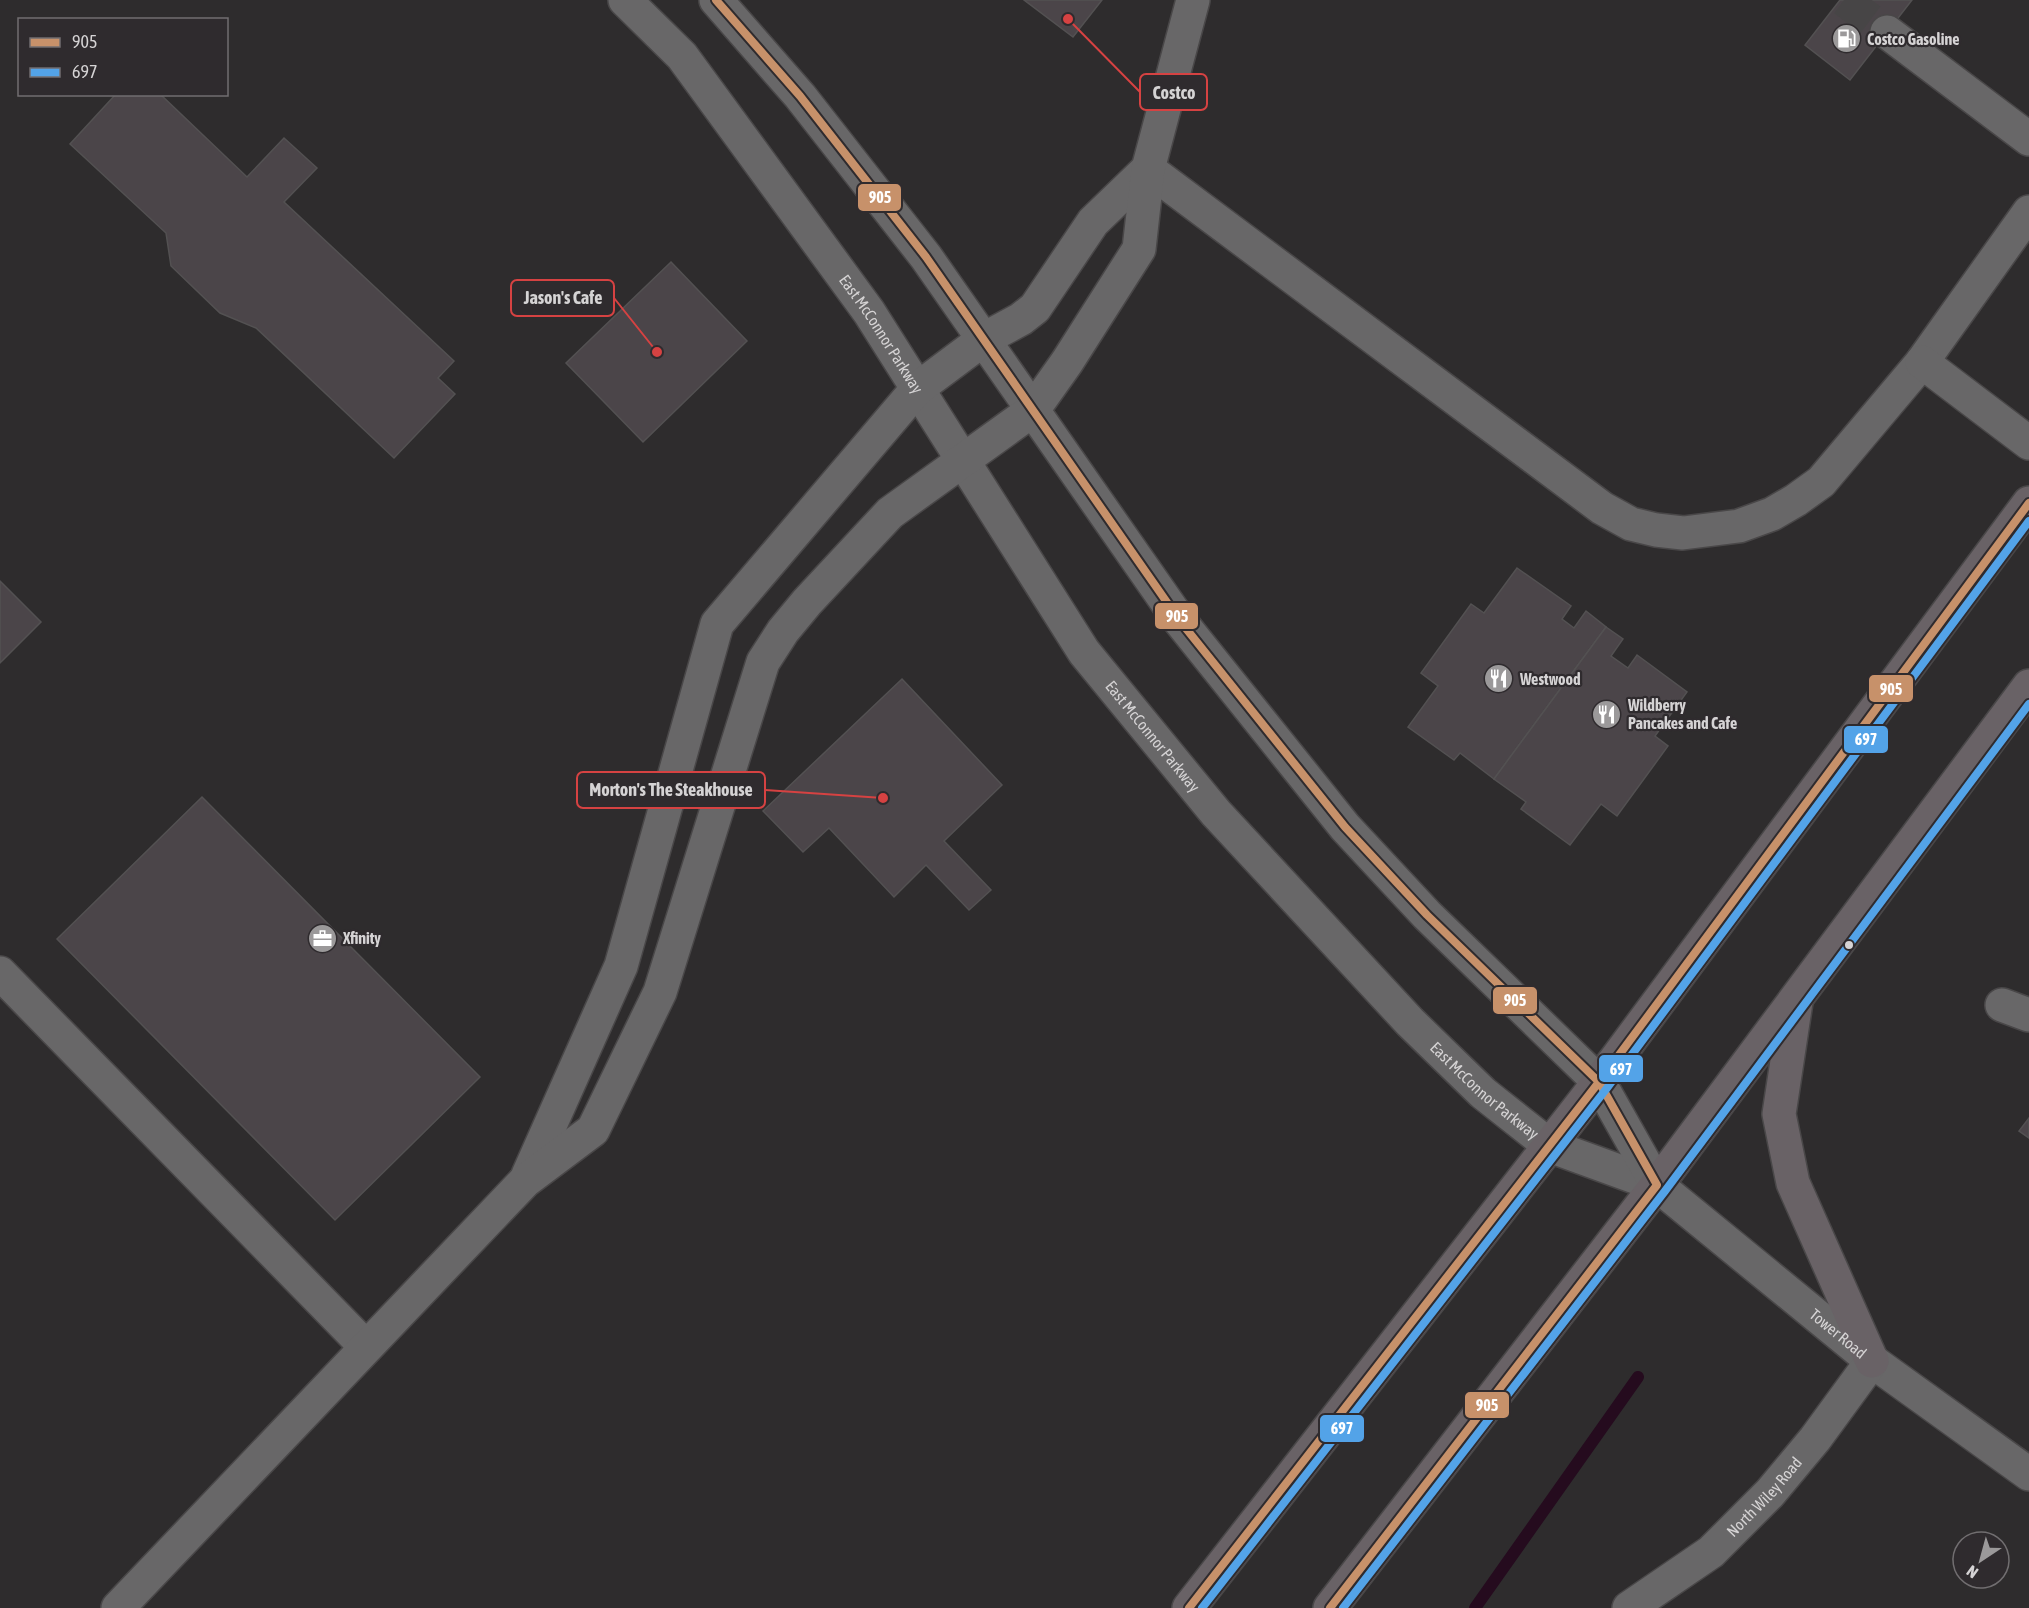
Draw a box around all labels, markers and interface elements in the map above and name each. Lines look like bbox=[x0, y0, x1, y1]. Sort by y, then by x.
legend bbox=[18, 18, 228, 96]
fuel station icon: Costco Gasoline bbox=[1830, 23, 1862, 55]
place label: Costco Gasoline bbox=[1867, 30, 1959, 48]
text: 905 bbox=[72, 31, 97, 52]
text: 697 bbox=[72, 61, 97, 82]
callout: Costco bbox=[1140, 74, 1207, 110]
text: Costco bbox=[1152, 82, 1196, 103]
line badge: 905 bbox=[857, 183, 902, 212]
text: 905 bbox=[869, 188, 892, 206]
street label: East McConnor Parkway bbox=[836, 271, 927, 397]
callout: Jason's Cafe bbox=[511, 280, 614, 316]
text: Jason's Cafe bbox=[523, 287, 602, 308]
line badge: 905 bbox=[1154, 602, 1199, 630]
text: 905 bbox=[1166, 607, 1189, 625]
restaurant icon: Westwood bbox=[1483, 663, 1515, 695]
place label: Westwood bbox=[1519, 670, 1581, 688]
line badge: 905 bbox=[1868, 674, 1914, 703]
street label: East McConnor Parkway bbox=[1102, 677, 1204, 796]
text: 905 bbox=[1880, 680, 1903, 698]
place label: Wildberry Pancakes and Cafe bbox=[1627, 696, 1737, 732]
restaurant icon: Wildberry Pancakes and Cafe bbox=[1591, 698, 1623, 730]
line badge: 697 bbox=[1843, 725, 1889, 754]
text: 697 bbox=[1855, 730, 1877, 748]
callout: Morton's The Steakhouse bbox=[577, 772, 765, 808]
text: Morton's The Steakhouse bbox=[589, 779, 753, 800]
office icon: Xfinity bbox=[306, 922, 338, 954]
place label: Xfinity bbox=[342, 929, 381, 947]
unlabelled marker bbox=[1843, 939, 1855, 951]
line badge: 905 bbox=[1492, 986, 1538, 1015]
text: 905 bbox=[1504, 991, 1527, 1009]
street label: East McConnor Parkway bbox=[1427, 1038, 1543, 1144]
line badge: 697 bbox=[1598, 1054, 1644, 1083]
text: 697 bbox=[1610, 1060, 1632, 1078]
street label: Tower Road bbox=[1806, 1305, 1870, 1362]
line badge: 905 bbox=[1464, 1391, 1510, 1419]
text: 905 bbox=[1476, 1396, 1499, 1414]
line badge: 697 bbox=[1319, 1414, 1365, 1443]
text: 697 bbox=[1331, 1419, 1353, 1437]
street label: North Wiley Road bbox=[1723, 1453, 1805, 1540]
north arrow bbox=[1951, 1530, 2011, 1590]
text: N bbox=[1963, 1562, 1981, 1582]

